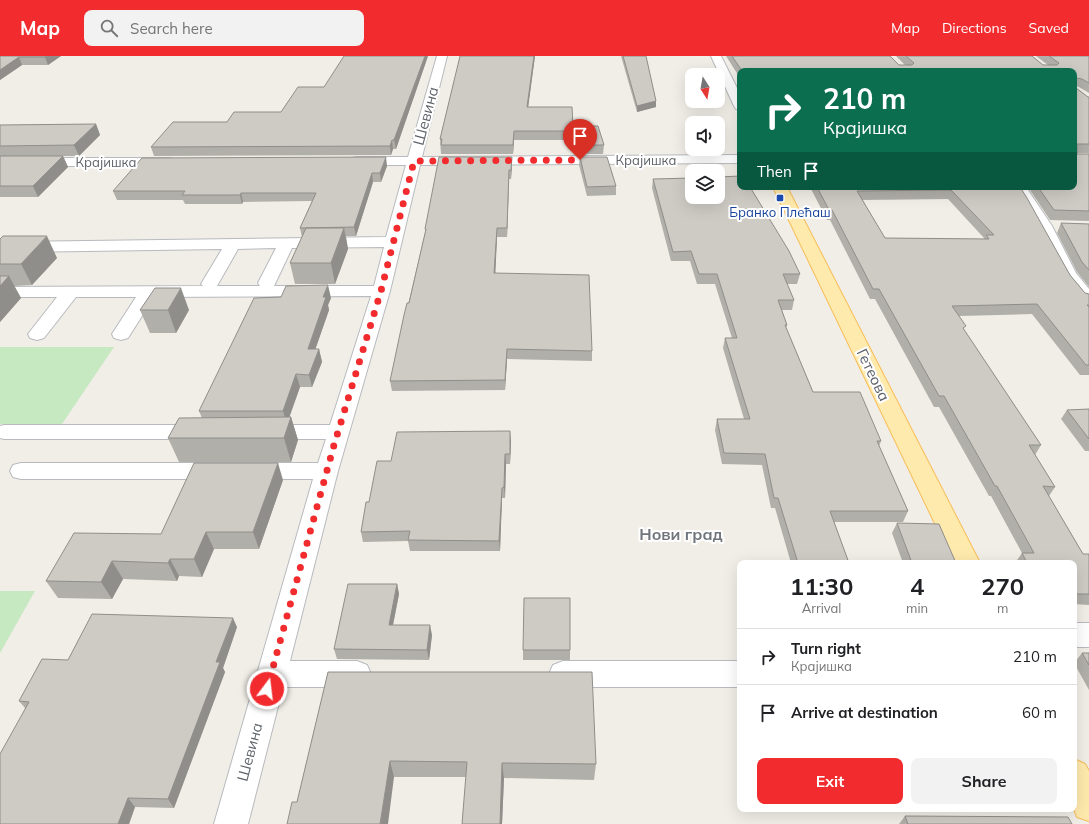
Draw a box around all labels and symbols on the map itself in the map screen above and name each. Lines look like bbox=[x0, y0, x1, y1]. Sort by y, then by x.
north arrow bbox=[685, 68, 725, 108]
street label: Шевина bbox=[409, 84, 442, 147]
pin bbox=[563, 119, 597, 160]
street label: Крајишка bbox=[616, 152, 676, 168]
street label: Крајишка bbox=[76, 154, 136, 170]
marker: Бранко Плећаш bbox=[775, 193, 785, 203]
place label: Бранко Плећаш bbox=[729, 204, 831, 220]
street label: Гетеова bbox=[853, 345, 894, 404]
district label: Нови град bbox=[639, 524, 723, 544]
position arrow bbox=[246, 668, 288, 710]
street label: Шевина bbox=[233, 720, 266, 783]

